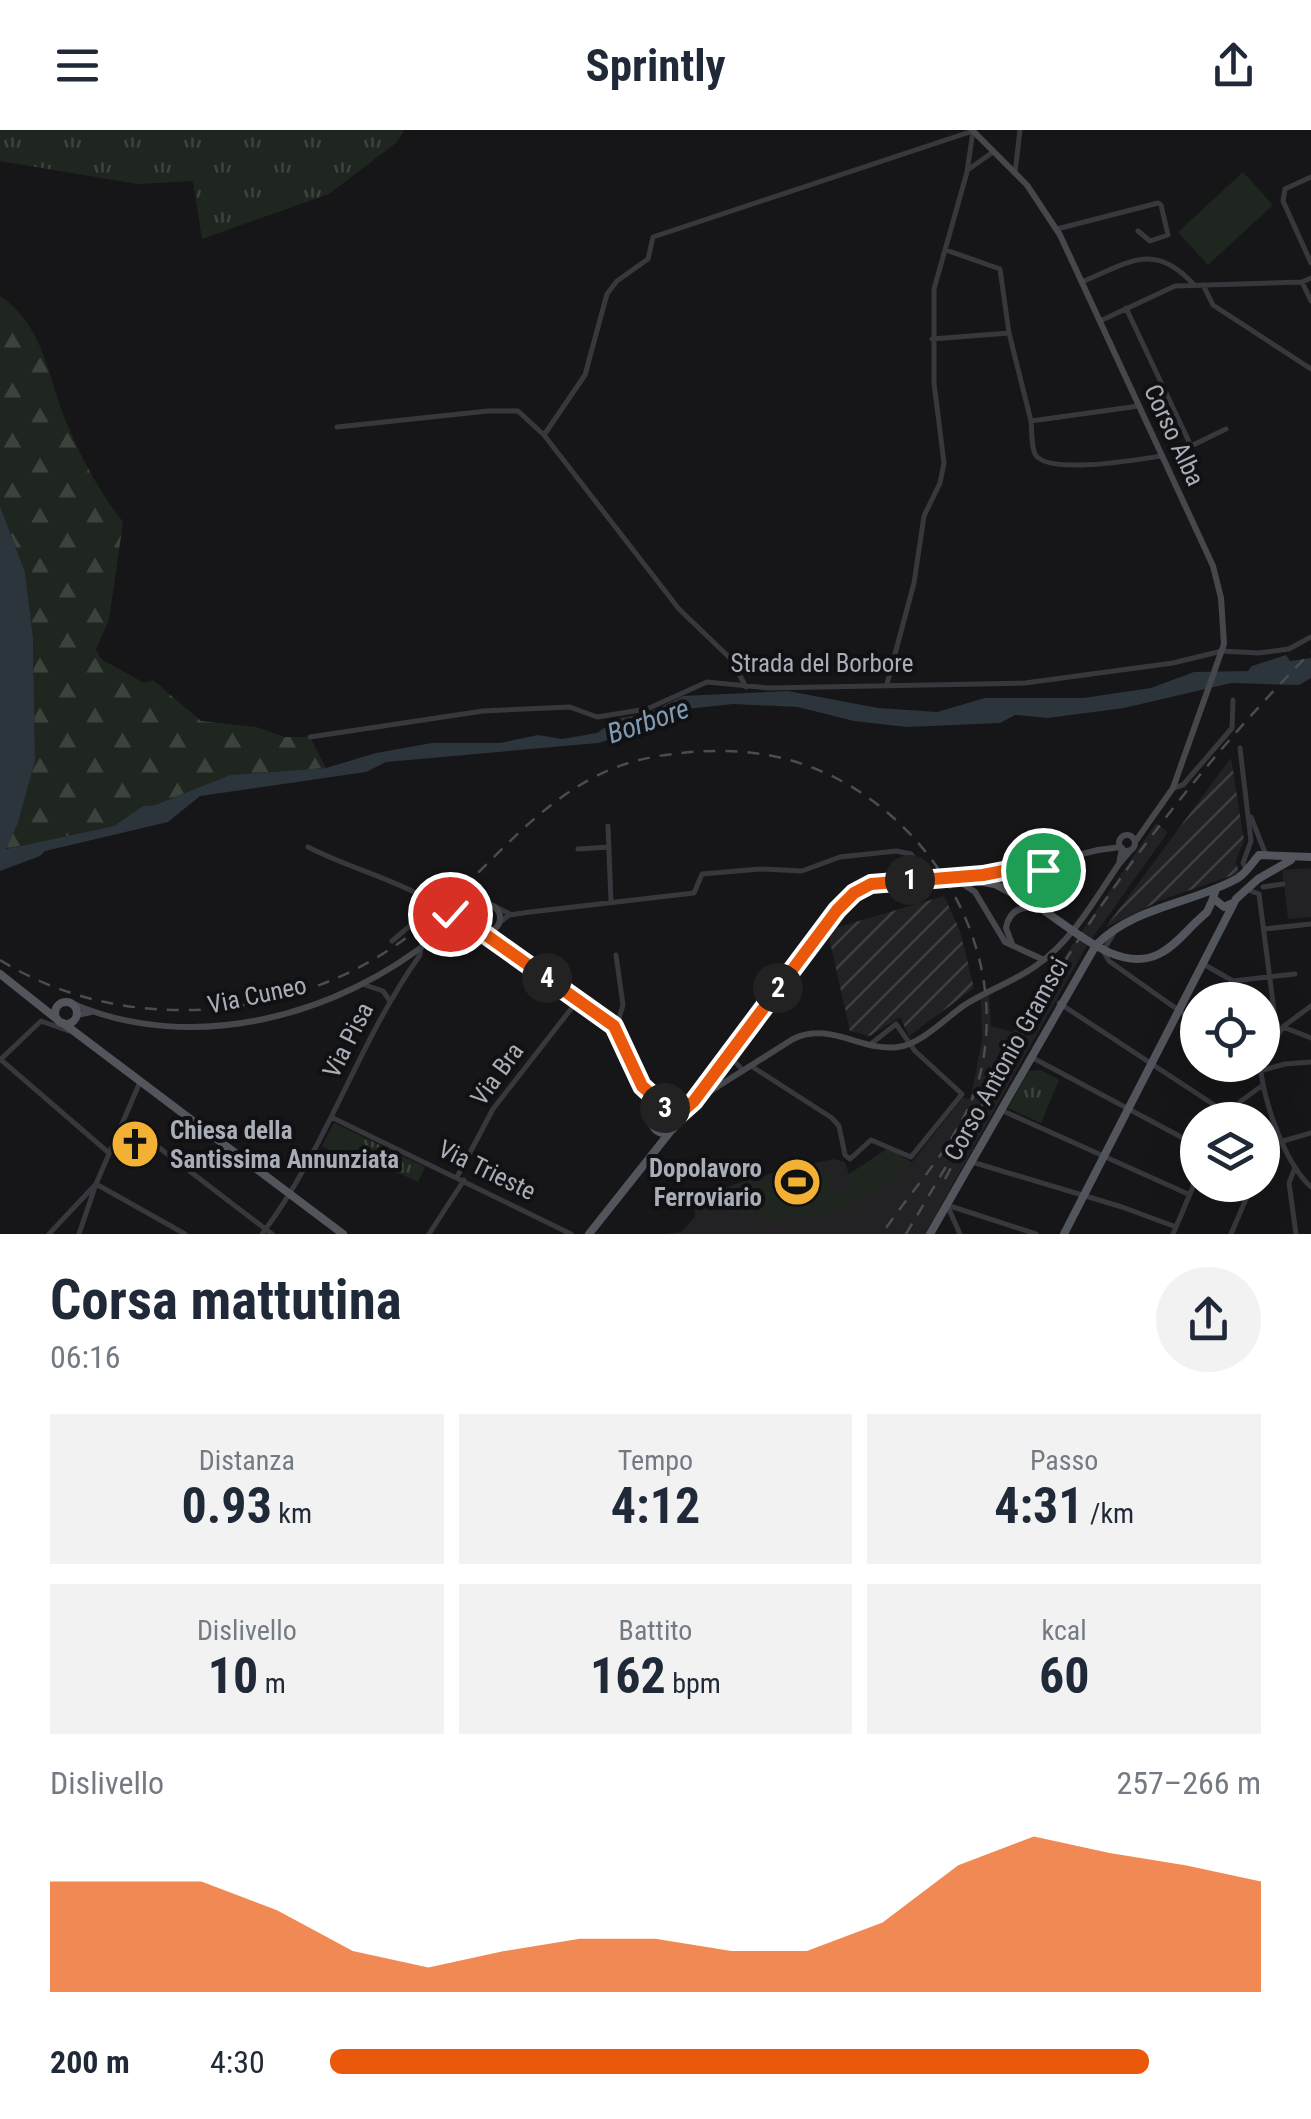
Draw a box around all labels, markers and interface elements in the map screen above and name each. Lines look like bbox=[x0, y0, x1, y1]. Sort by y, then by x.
icon: menu bbox=[50, 38, 105, 93]
icon: share bbox=[1206, 38, 1261, 93]
text: Sprintly bbox=[585, 39, 726, 92]
street label: Corso Alba bbox=[1138, 380, 1210, 490]
street label: Strada del Borbore bbox=[731, 649, 913, 678]
water label: Borbore bbox=[603, 692, 693, 750]
pin bbox=[1001, 828, 1086, 913]
icon: arrive bbox=[1016, 843, 1071, 898]
pin: 1 bbox=[885, 855, 935, 905]
text: 1 bbox=[903, 863, 917, 896]
pin bbox=[408, 872, 493, 957]
icon: check bbox=[423, 887, 478, 942]
street label: Corso Antonio Gramsci bbox=[938, 952, 1074, 1166]
pin: 4 bbox=[522, 953, 572, 1003]
text: 4 bbox=[540, 961, 554, 994]
pin: 2 bbox=[753, 963, 803, 1013]
street label: Via Cuneo bbox=[205, 970, 309, 1020]
text: 2 bbox=[771, 971, 785, 1004]
map controls bbox=[1180, 982, 1280, 1202]
button: locate bbox=[1180, 982, 1280, 1082]
street label: Via Pisa bbox=[317, 998, 379, 1082]
street label: Via Bra bbox=[465, 1037, 529, 1111]
pin: 3 bbox=[640, 1083, 690, 1133]
text: 3 bbox=[658, 1091, 672, 1124]
button: layers bbox=[1180, 1102, 1280, 1202]
place label: Chiesa della Santissima Annunziata bbox=[170, 1116, 399, 1174]
church icon: Chiesa della Santissima Annunziata bbox=[109, 1118, 161, 1170]
street label: Via Trieste bbox=[434, 1134, 540, 1206]
place label: Dopolavoro Ferroviario bbox=[649, 1154, 762, 1212]
sports icon: Dopolavoro Ferroviario bbox=[771, 1156, 823, 1208]
button: share bbox=[1156, 1267, 1261, 1372]
text: Corsa mattutina bbox=[50, 1268, 402, 1332]
text: 06:16 bbox=[50, 1338, 121, 1376]
text: Distanza bbox=[199, 1444, 295, 1477]
text: Tempo bbox=[618, 1444, 693, 1477]
text: Passo bbox=[1030, 1444, 1098, 1477]
text: 0.93 bbox=[182, 1477, 272, 1535]
text: 4:12 bbox=[611, 1477, 700, 1535]
text: 4:31 bbox=[994, 1477, 1084, 1535]
text: km bbox=[272, 1497, 312, 1530]
text: /km bbox=[1084, 1497, 1134, 1530]
text: Dislivello bbox=[197, 1614, 297, 1647]
text: Battito bbox=[619, 1614, 692, 1647]
text: kcal bbox=[1042, 1614, 1087, 1647]
text: 10 bbox=[208, 1647, 258, 1705]
text: 162 bbox=[590, 1647, 666, 1705]
text: 60 bbox=[1039, 1647, 1089, 1705]
text: m bbox=[258, 1667, 286, 1700]
text: bpm bbox=[666, 1667, 721, 1700]
text: Dislivello bbox=[50, 1764, 164, 1802]
text: 257–266 m bbox=[1116, 1764, 1261, 1802]
text: 200 m bbox=[50, 2043, 130, 2081]
text: 4:30 bbox=[210, 2043, 265, 2081]

